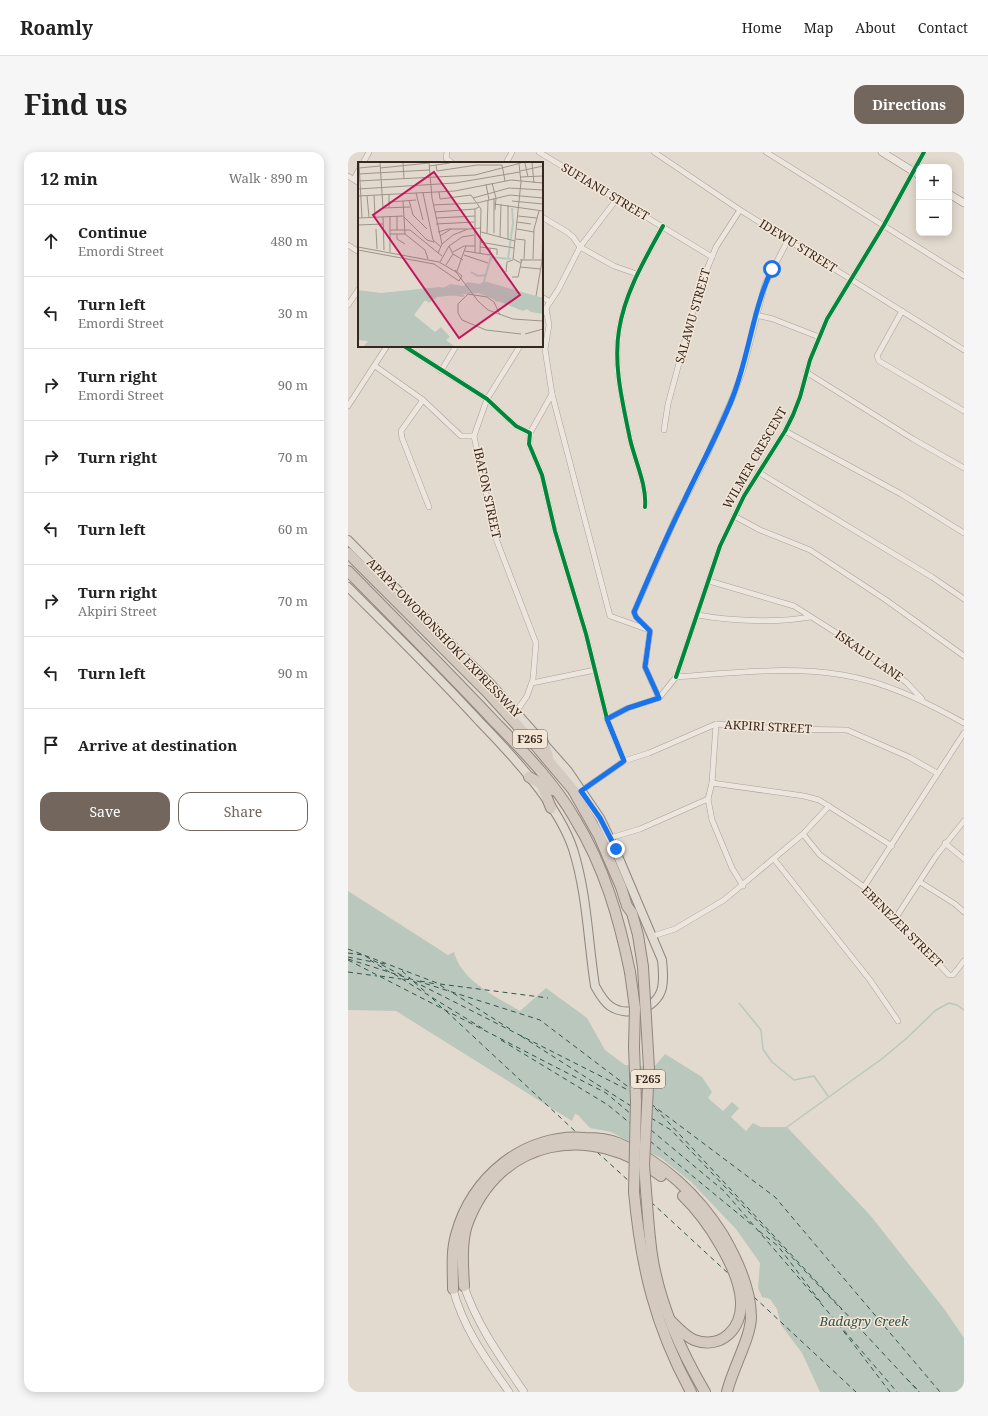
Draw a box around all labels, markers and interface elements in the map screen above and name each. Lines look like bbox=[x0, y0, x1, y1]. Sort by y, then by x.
text: Roamly bbox=[20, 15, 93, 41]
text: Home bbox=[742, 18, 782, 37]
text: Map bbox=[804, 18, 833, 37]
text: About bbox=[855, 18, 896, 37]
text: Contact bbox=[918, 18, 968, 37]
text: Find us bbox=[24, 85, 128, 123]
button: Directions bbox=[854, 85, 964, 124]
street label: SUFIANU STREET bbox=[558, 159, 653, 225]
inset map bbox=[358, 162, 543, 347]
map controls bbox=[916, 164, 952, 236]
button: + bbox=[916, 164, 952, 200]
text: 12 min bbox=[40, 167, 98, 190]
text: Walk · 890 m bbox=[229, 169, 308, 187]
button: − bbox=[916, 200, 952, 236]
street label: IDEWU STREET bbox=[756, 215, 841, 277]
text: Continue bbox=[78, 222, 147, 242]
icon: ahead bbox=[40, 230, 62, 252]
text: 480 m bbox=[271, 232, 308, 250]
text: Emordi Street bbox=[78, 242, 164, 260]
route start bbox=[763, 260, 781, 278]
street label: SALAWU STREET bbox=[671, 266, 714, 365]
text: Turn left bbox=[78, 294, 146, 314]
icon: left bbox=[40, 302, 62, 324]
text: 30 m bbox=[278, 304, 308, 322]
text: Emordi Street bbox=[78, 314, 164, 332]
text: Turn right bbox=[78, 366, 157, 386]
icon: right bbox=[40, 374, 62, 396]
text: 90 m bbox=[278, 376, 308, 394]
text: Emordi Street bbox=[78, 386, 164, 404]
street label: WILMER CRESCENT bbox=[719, 403, 791, 512]
icon: right bbox=[40, 446, 62, 468]
street label: IBAFON STREET bbox=[470, 446, 506, 541]
text: Turn right bbox=[78, 447, 157, 467]
text: 70 m bbox=[278, 448, 308, 466]
icon: left bbox=[40, 518, 62, 540]
text: Turn left bbox=[78, 519, 146, 539]
text: 60 m bbox=[278, 520, 308, 538]
street label: APAPA-OWORONSHOKI EXPRESSWAY bbox=[363, 554, 526, 722]
text: Turn right bbox=[78, 582, 157, 602]
icon: right bbox=[40, 590, 62, 612]
text: 70 m bbox=[278, 592, 308, 610]
text: Akpiri Street bbox=[78, 602, 157, 620]
street label: ISKALU LANE bbox=[832, 626, 907, 685]
icon: left bbox=[40, 662, 62, 684]
text: Turn left bbox=[78, 663, 146, 683]
text: 90 m bbox=[278, 664, 308, 682]
street label: AKPIRI STREET bbox=[724, 716, 813, 737]
road number: F265 bbox=[513, 730, 547, 748]
icon: arrive bbox=[40, 734, 62, 756]
text: Arrive at destination bbox=[78, 735, 237, 755]
button: Save bbox=[40, 792, 170, 831]
button: Share bbox=[178, 792, 308, 831]
route end bbox=[607, 840, 625, 858]
street label: EBENEZER STREET bbox=[858, 882, 947, 972]
road number: F265 bbox=[631, 1070, 665, 1088]
water label: Badagry Creek bbox=[819, 1312, 909, 1330]

